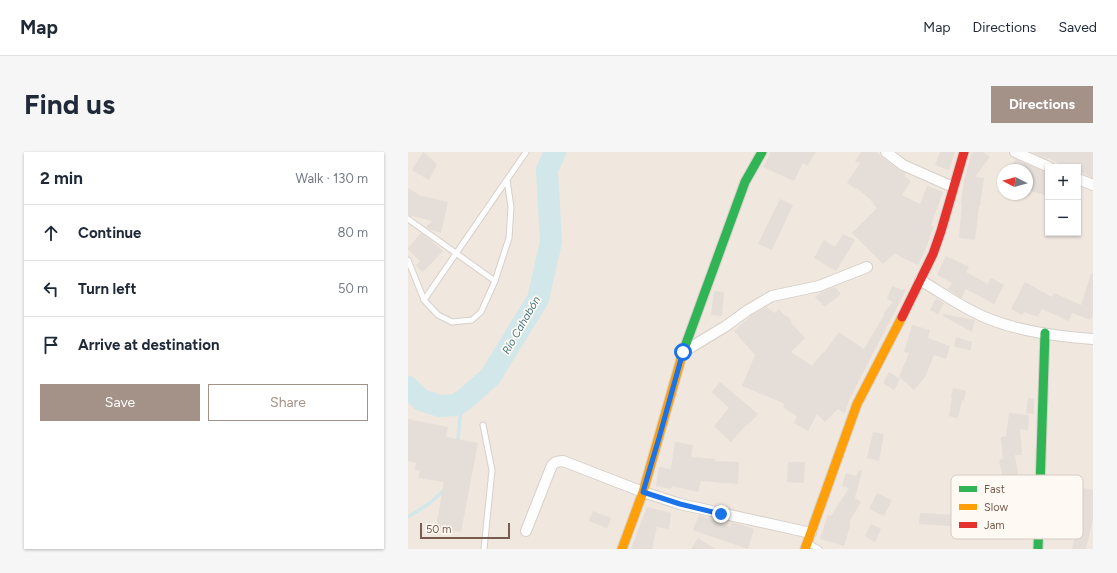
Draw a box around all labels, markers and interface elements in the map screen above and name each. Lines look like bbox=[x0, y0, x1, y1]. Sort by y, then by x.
text: Map bbox=[20, 16, 58, 39]
text: Map bbox=[923, 19, 951, 36]
text: Directions bbox=[973, 19, 1036, 36]
text: Saved bbox=[1058, 19, 1097, 36]
button: Directions bbox=[991, 86, 1093, 123]
text: Find us bbox=[24, 87, 115, 121]
north arrow bbox=[997, 164, 1033, 200]
map controls bbox=[1045, 164, 1081, 236]
button: + bbox=[1045, 164, 1081, 200]
text: 2 min bbox=[40, 168, 83, 188]
text: Walk · 130 m bbox=[295, 171, 368, 186]
button: − bbox=[1045, 200, 1081, 236]
icon: ahead bbox=[40, 222, 62, 244]
text: Continue bbox=[78, 224, 141, 242]
text: 80 m bbox=[337, 225, 368, 240]
icon: left bbox=[40, 278, 62, 300]
text: Turn left bbox=[78, 280, 136, 298]
text: 50 m bbox=[338, 281, 368, 296]
water label: Río Cahabón bbox=[500, 294, 543, 356]
icon: arrive bbox=[40, 334, 62, 356]
text: Arrive at destination bbox=[78, 336, 219, 354]
route start bbox=[674, 343, 692, 361]
button: Save bbox=[40, 384, 200, 421]
button: Share bbox=[208, 384, 368, 421]
legend bbox=[951, 475, 1083, 539]
text: Fast bbox=[984, 483, 1005, 496]
text: Slow bbox=[984, 501, 1008, 514]
route end bbox=[712, 505, 730, 523]
text: Jam bbox=[984, 519, 1005, 532]
scale bar bbox=[420, 521, 510, 540]
text: 50 m bbox=[426, 523, 451, 536]

